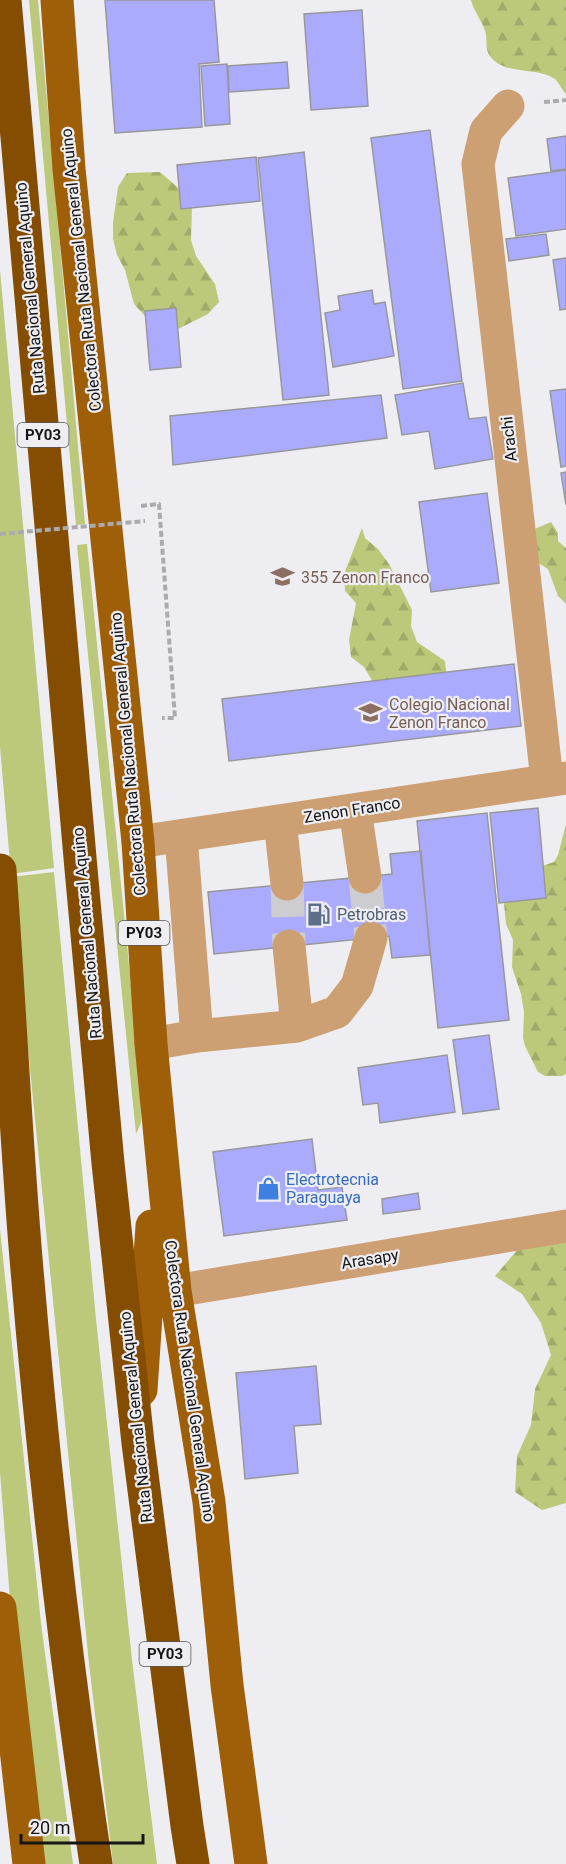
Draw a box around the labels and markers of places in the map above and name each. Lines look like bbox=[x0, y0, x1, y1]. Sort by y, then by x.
school or university icon: 355 Zenon Franco bbox=[270, 564, 296, 590]
place label: 355 Zenon Franco bbox=[301, 568, 429, 587]
place label: Colegio Nacional Zenon Franco bbox=[389, 695, 510, 732]
school or university icon: Colegio Nacional Zenon Franco bbox=[358, 700, 384, 726]
fuel station icon: Petrobras bbox=[306, 901, 332, 927]
place label: Petrobras bbox=[337, 905, 406, 924]
place label: Electrotecnia Paraguaya bbox=[286, 1170, 379, 1207]
shop icon: Electrotecnia Paraguaya bbox=[255, 1175, 281, 1201]

